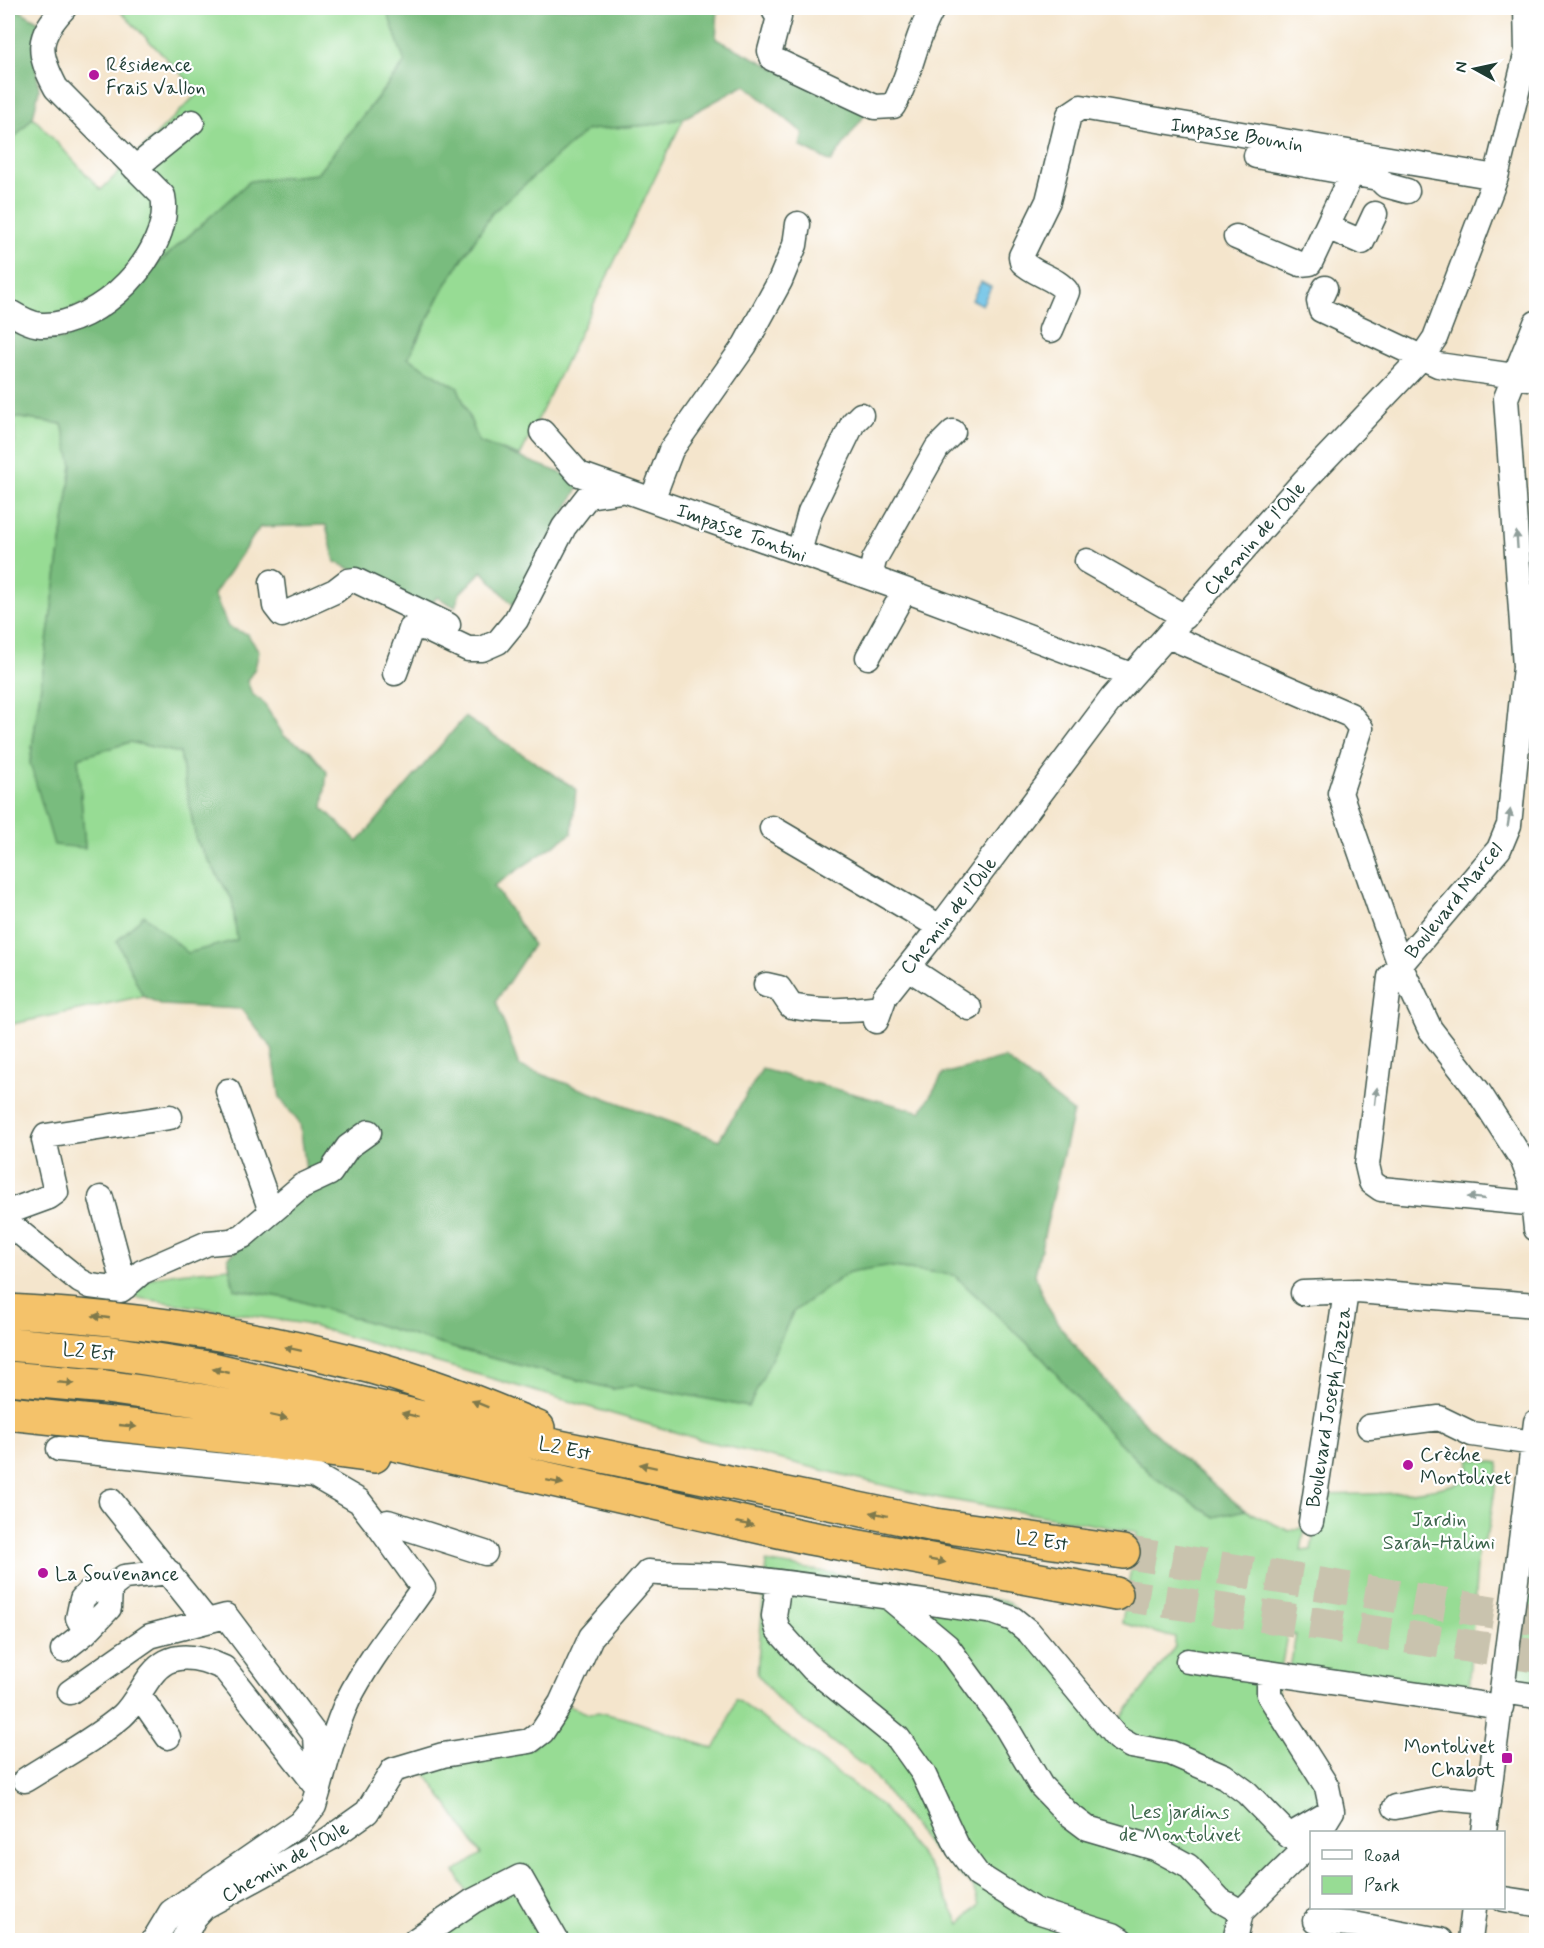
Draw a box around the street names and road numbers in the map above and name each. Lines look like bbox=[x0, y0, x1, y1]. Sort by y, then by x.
street label: Impasse Bounin bbox=[1168, 112, 1305, 159]
street label: Chemin de l'Oule bbox=[1198, 476, 1312, 602]
street label: Impasse Tontini bbox=[673, 497, 810, 569]
street label: Boulevard Marcel bbox=[1399, 837, 1509, 965]
street label: Chemin de l'Oule bbox=[894, 851, 1004, 981]
street label: Boulevard Joseph Piazza bbox=[1300, 1304, 1359, 1509]
street label: L2 Est bbox=[61, 1336, 117, 1369]
street label: L2 Est bbox=[536, 1431, 594, 1468]
street label: L2 Est bbox=[1014, 1524, 1070, 1559]
street label: Chemin de l'Oule bbox=[217, 1815, 355, 1910]

